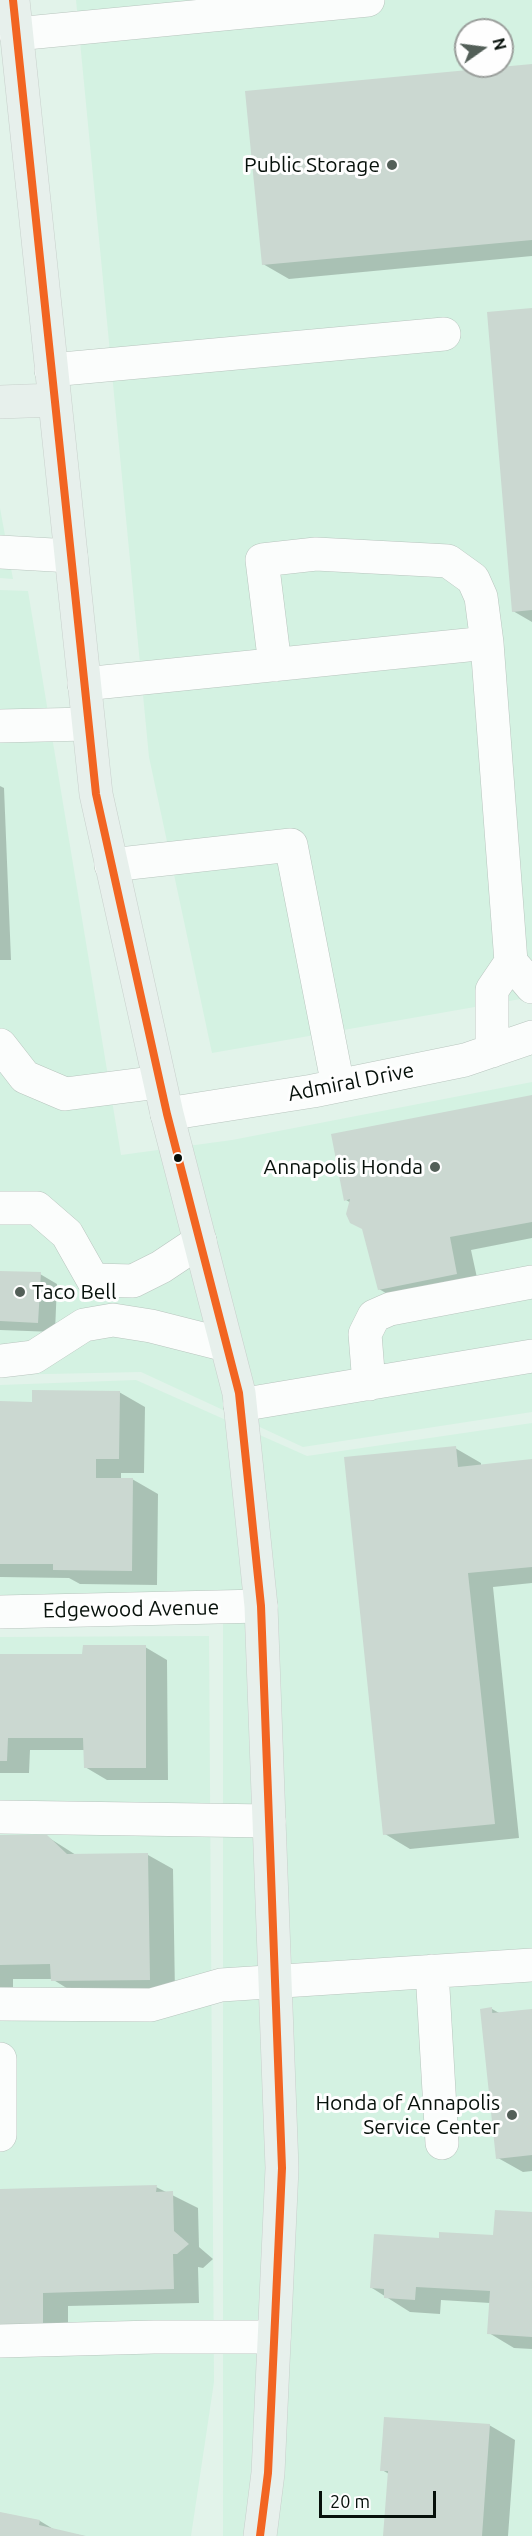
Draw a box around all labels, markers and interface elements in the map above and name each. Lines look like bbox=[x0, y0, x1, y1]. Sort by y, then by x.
north arrow bbox=[454, 18, 514, 78]
text: N bbox=[489, 36, 510, 52]
place label: Public Storage bbox=[244, 152, 380, 178]
marker: Public Storage bbox=[385, 158, 399, 172]
street label: Admiral Drive bbox=[286, 1057, 416, 1107]
unlabelled marker bbox=[172, 1152, 184, 1164]
place label: Annapolis Honda bbox=[263, 1154, 423, 1180]
marker: Annapolis Honda bbox=[428, 1160, 442, 1174]
place label: Taco Bell bbox=[32, 1279, 116, 1305]
marker: Taco Bell bbox=[13, 1285, 27, 1299]
street label: Edgewood Avenue bbox=[43, 1595, 219, 1623]
place label: Honda of Annapolis Service Center bbox=[315, 2090, 500, 2140]
marker: Honda of Annapolis Service Center bbox=[505, 2108, 519, 2122]
scale bar bbox=[322, 2479, 439, 2517]
text: 20 m bbox=[330, 2491, 370, 2511]

